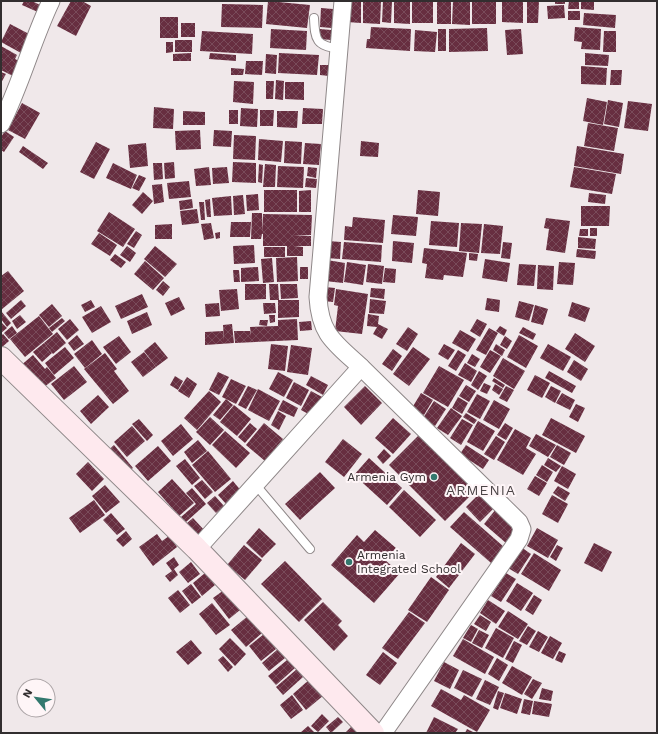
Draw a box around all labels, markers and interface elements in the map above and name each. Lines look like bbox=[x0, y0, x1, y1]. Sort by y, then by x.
place label: Armenia Gym bbox=[347, 470, 426, 484]
marker: Armenia Gym bbox=[429, 472, 439, 482]
district label: ARMENIA bbox=[446, 482, 516, 498]
place label: Armenia Integrated School bbox=[357, 548, 461, 576]
marker: Armenia Integrated School bbox=[344, 557, 354, 567]
north arrow bbox=[16, 678, 56, 718]
text: N bbox=[20, 687, 35, 700]

